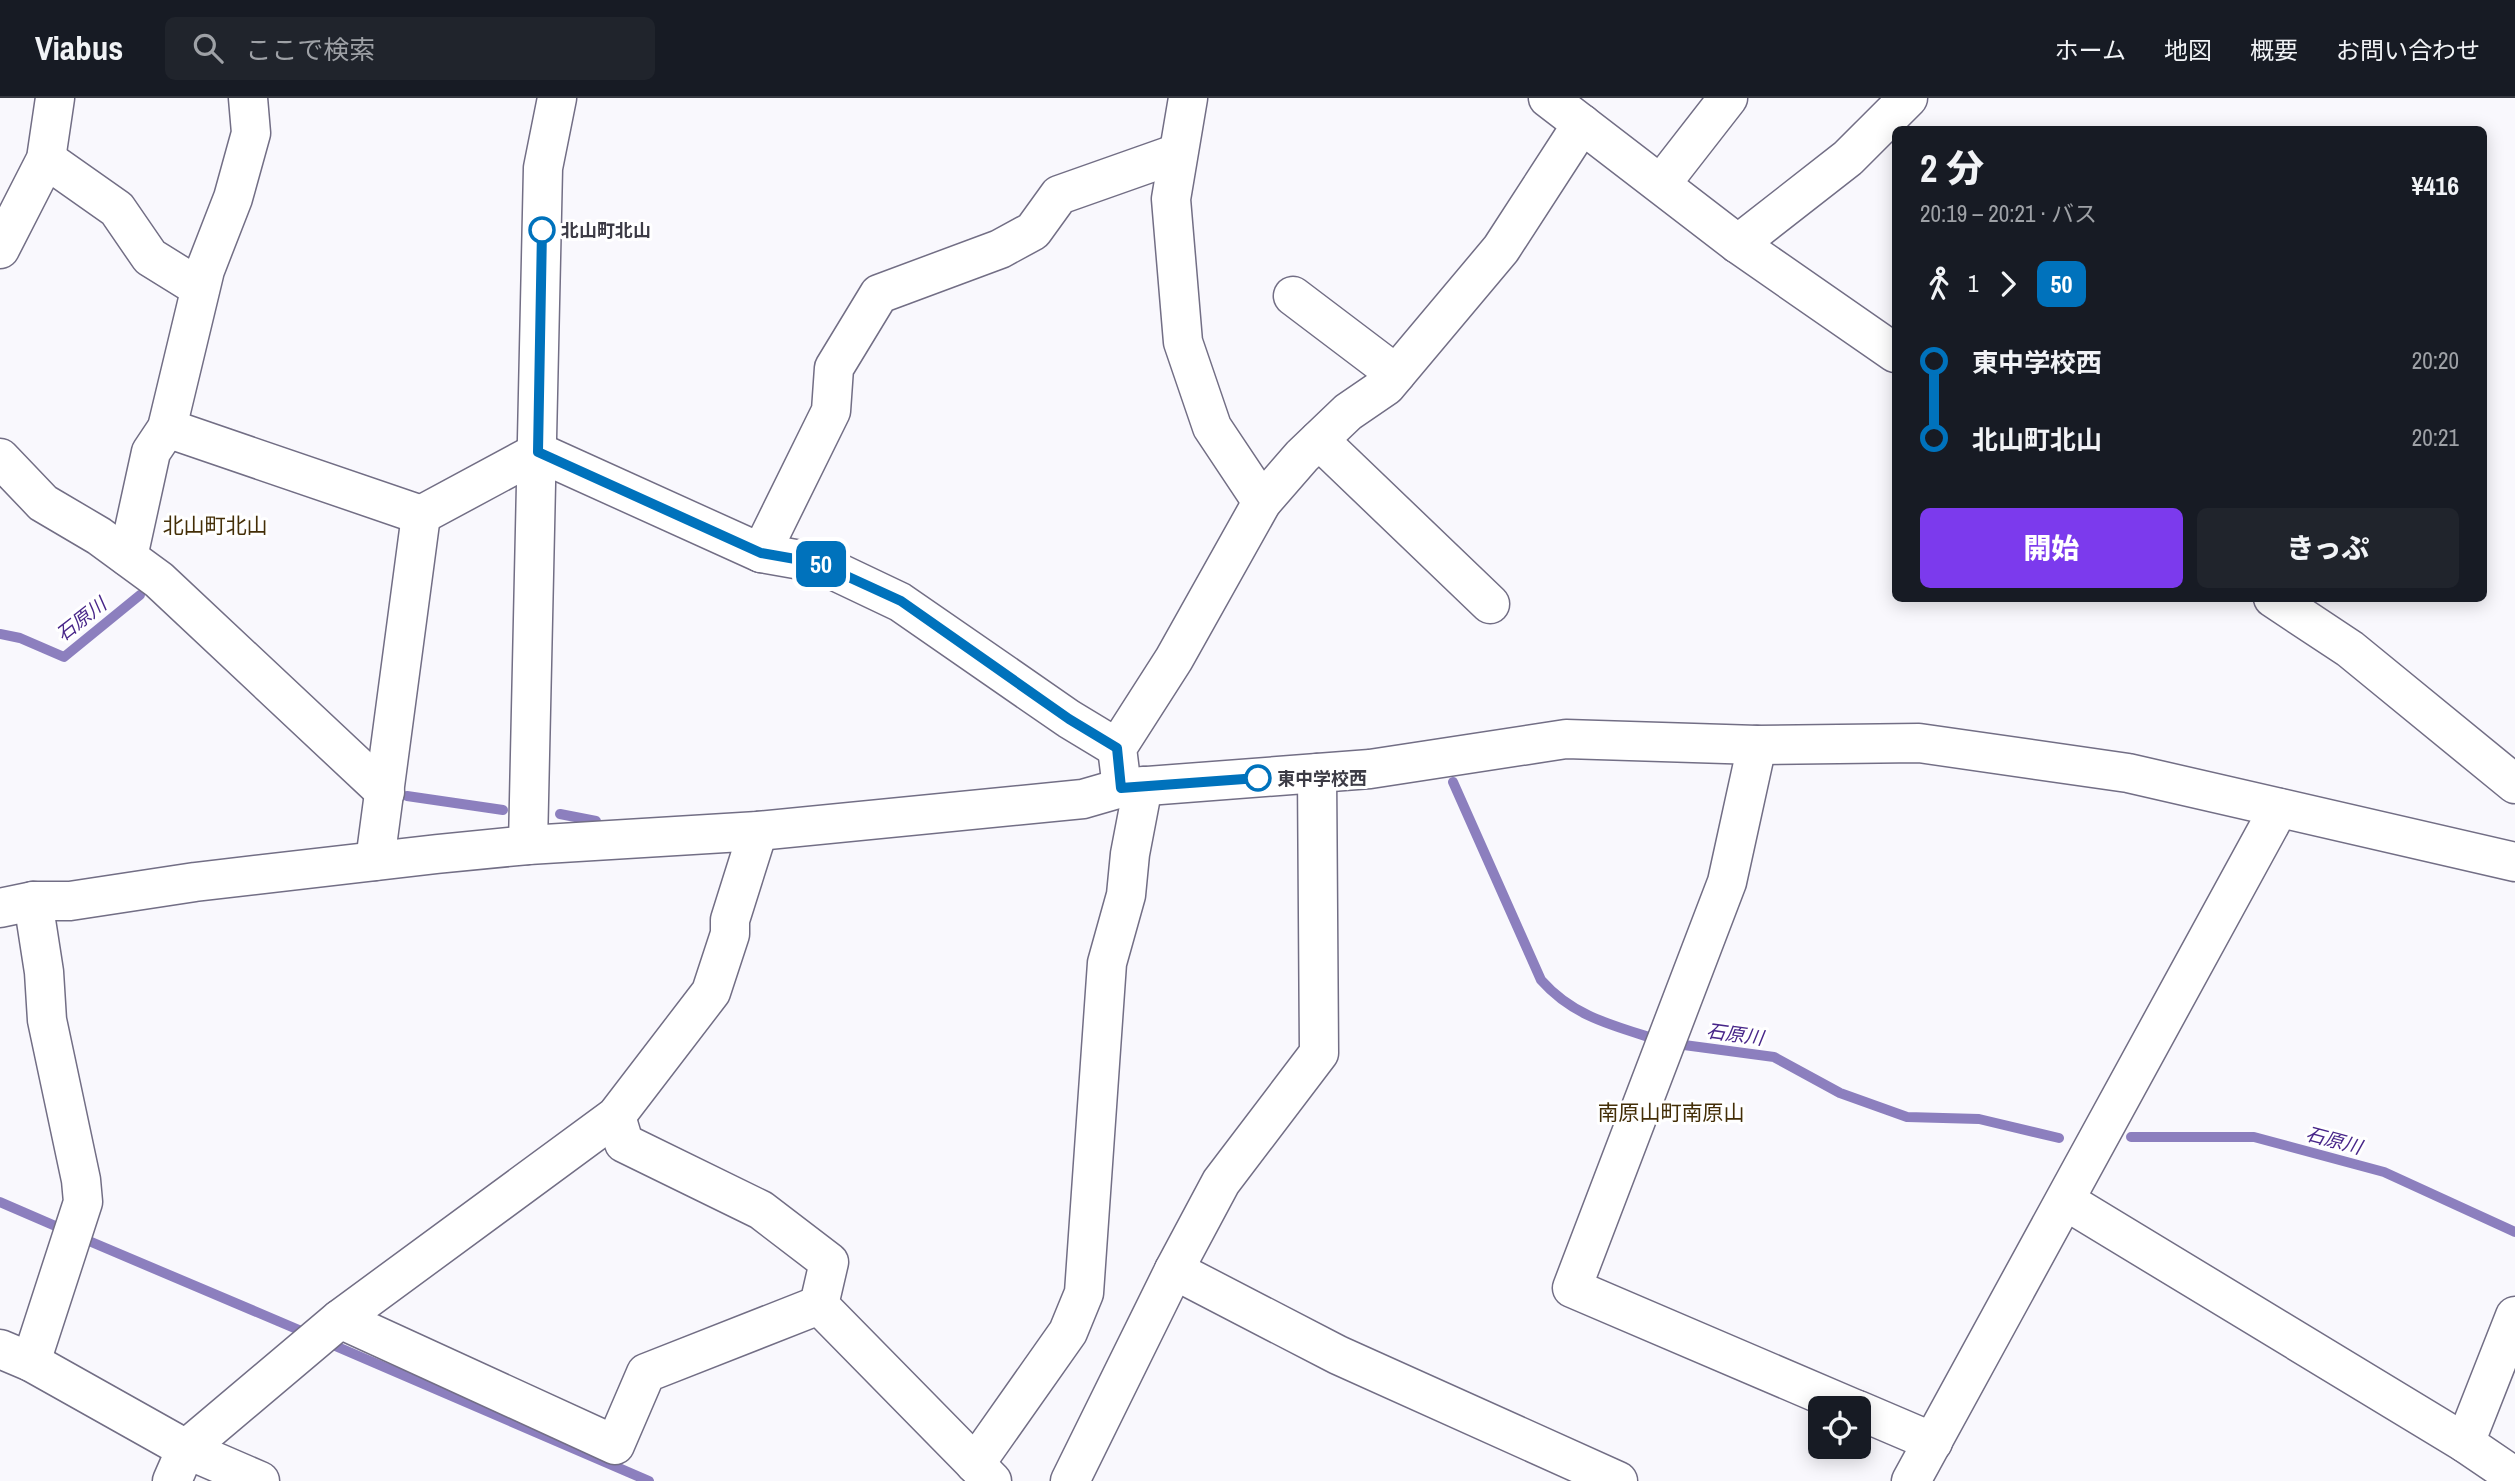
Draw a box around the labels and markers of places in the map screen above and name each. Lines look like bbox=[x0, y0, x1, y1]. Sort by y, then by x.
marker: 北山町北山 bbox=[529, 217, 555, 243]
place label: 北山町北山 bbox=[561, 218, 651, 243]
marker: 東中学校西 bbox=[1245, 765, 1271, 791]
place label: 東中学校西 bbox=[1277, 766, 1367, 791]

